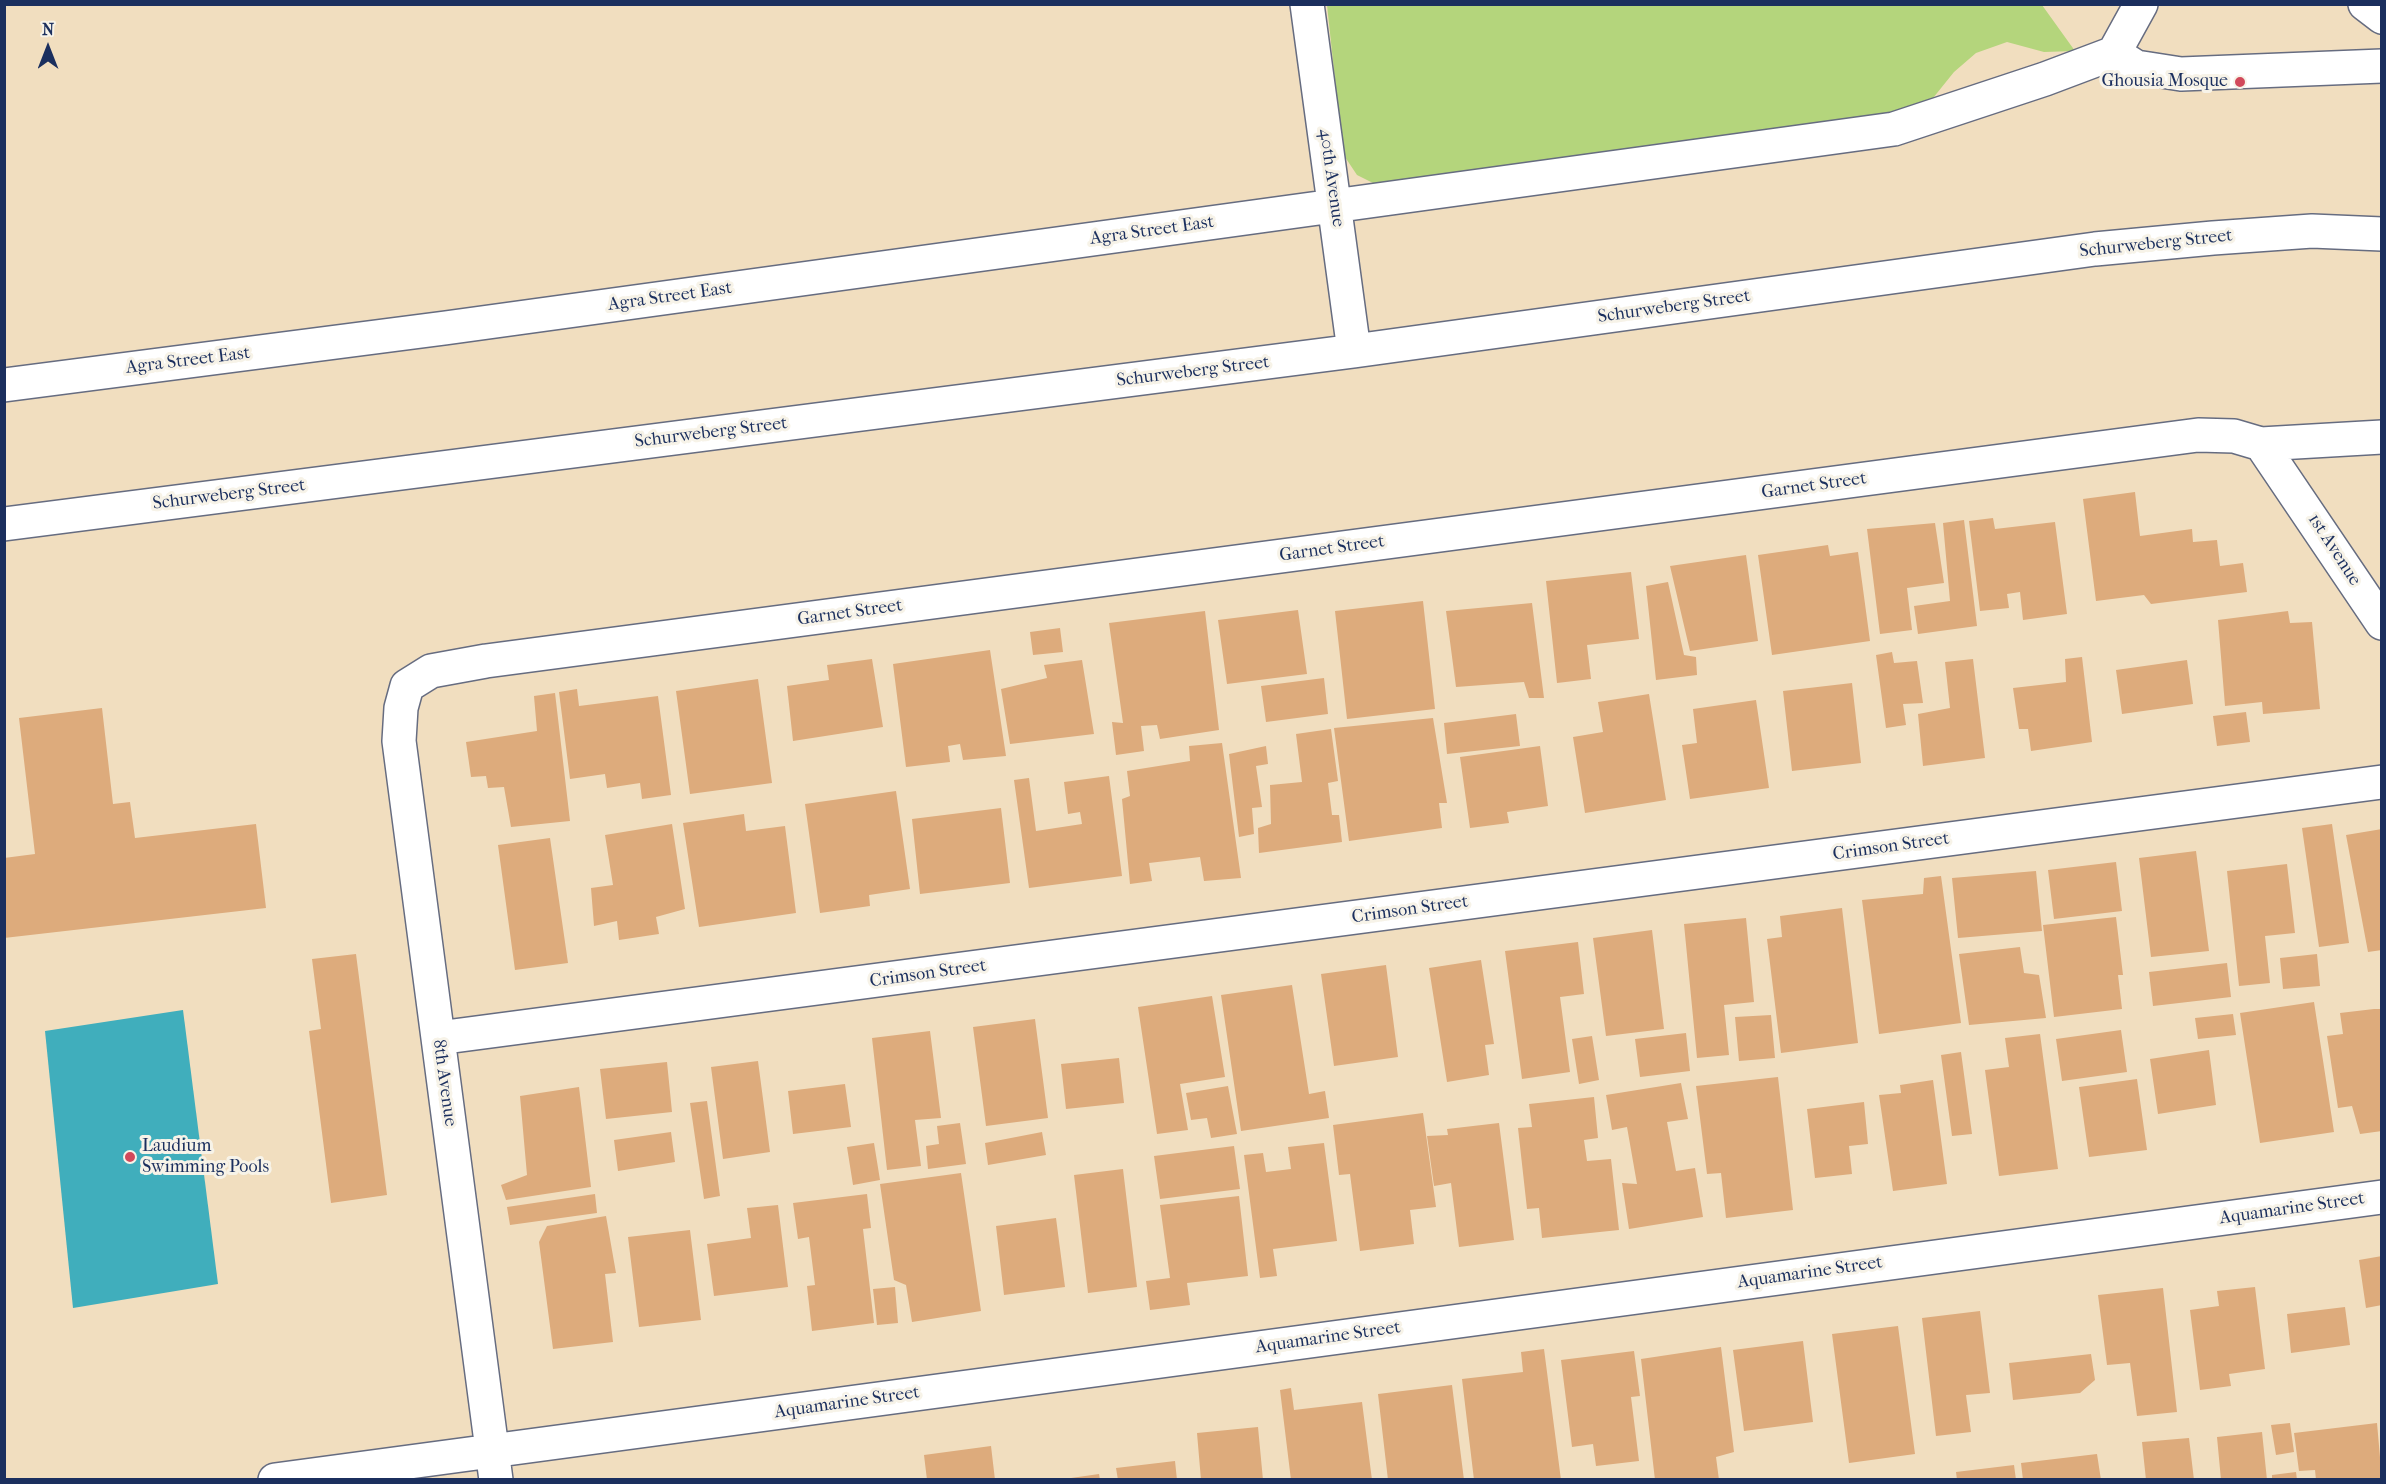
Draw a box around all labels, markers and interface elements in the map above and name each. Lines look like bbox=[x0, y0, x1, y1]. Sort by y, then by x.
north arrow bbox=[18, 18, 78, 78]
text: N bbox=[42, 20, 54, 39]
place label: Ghousia Mosque bbox=[2102, 71, 2228, 93]
marker: Ghousia Mosque bbox=[2233, 75, 2247, 89]
street label: 40th Avenue bbox=[1313, 127, 1349, 229]
street label: Agra Street East bbox=[1089, 212, 1215, 250]
street label: Schurweberg Street bbox=[2078, 225, 2234, 263]
street label: Agra Street East bbox=[607, 278, 733, 316]
street label: Schurweberg Street bbox=[1596, 286, 1752, 328]
street label: Agra Street East bbox=[125, 343, 251, 379]
street label: Schurweberg Street bbox=[1115, 352, 1271, 392]
street label: Schurweberg Street bbox=[633, 413, 789, 453]
street label: Garnet Street bbox=[1760, 468, 1868, 504]
street label: Schurweberg Street bbox=[151, 475, 307, 515]
street label: 1st Avenue bbox=[2303, 510, 2365, 590]
street label: Garnet Street bbox=[1278, 531, 1386, 567]
street label: Garnet Street bbox=[796, 595, 904, 631]
street label: Crimson Street bbox=[1831, 828, 1951, 866]
street label: Crimson Street bbox=[1350, 891, 1470, 929]
street label: Crimson Street bbox=[868, 955, 988, 993]
street label: 8th Avenue bbox=[427, 1038, 461, 1128]
place label: Laudium Swimming Pools bbox=[142, 1136, 269, 1178]
marker: Laudium Swimming Pools bbox=[123, 1150, 137, 1164]
street label: Aquamarine Street bbox=[2218, 1188, 2366, 1230]
street label: Aquamarine Street bbox=[1736, 1252, 1884, 1294]
street label: Aquamarine Street bbox=[1254, 1317, 1402, 1359]
street label: Aquamarine Street bbox=[773, 1382, 921, 1424]

